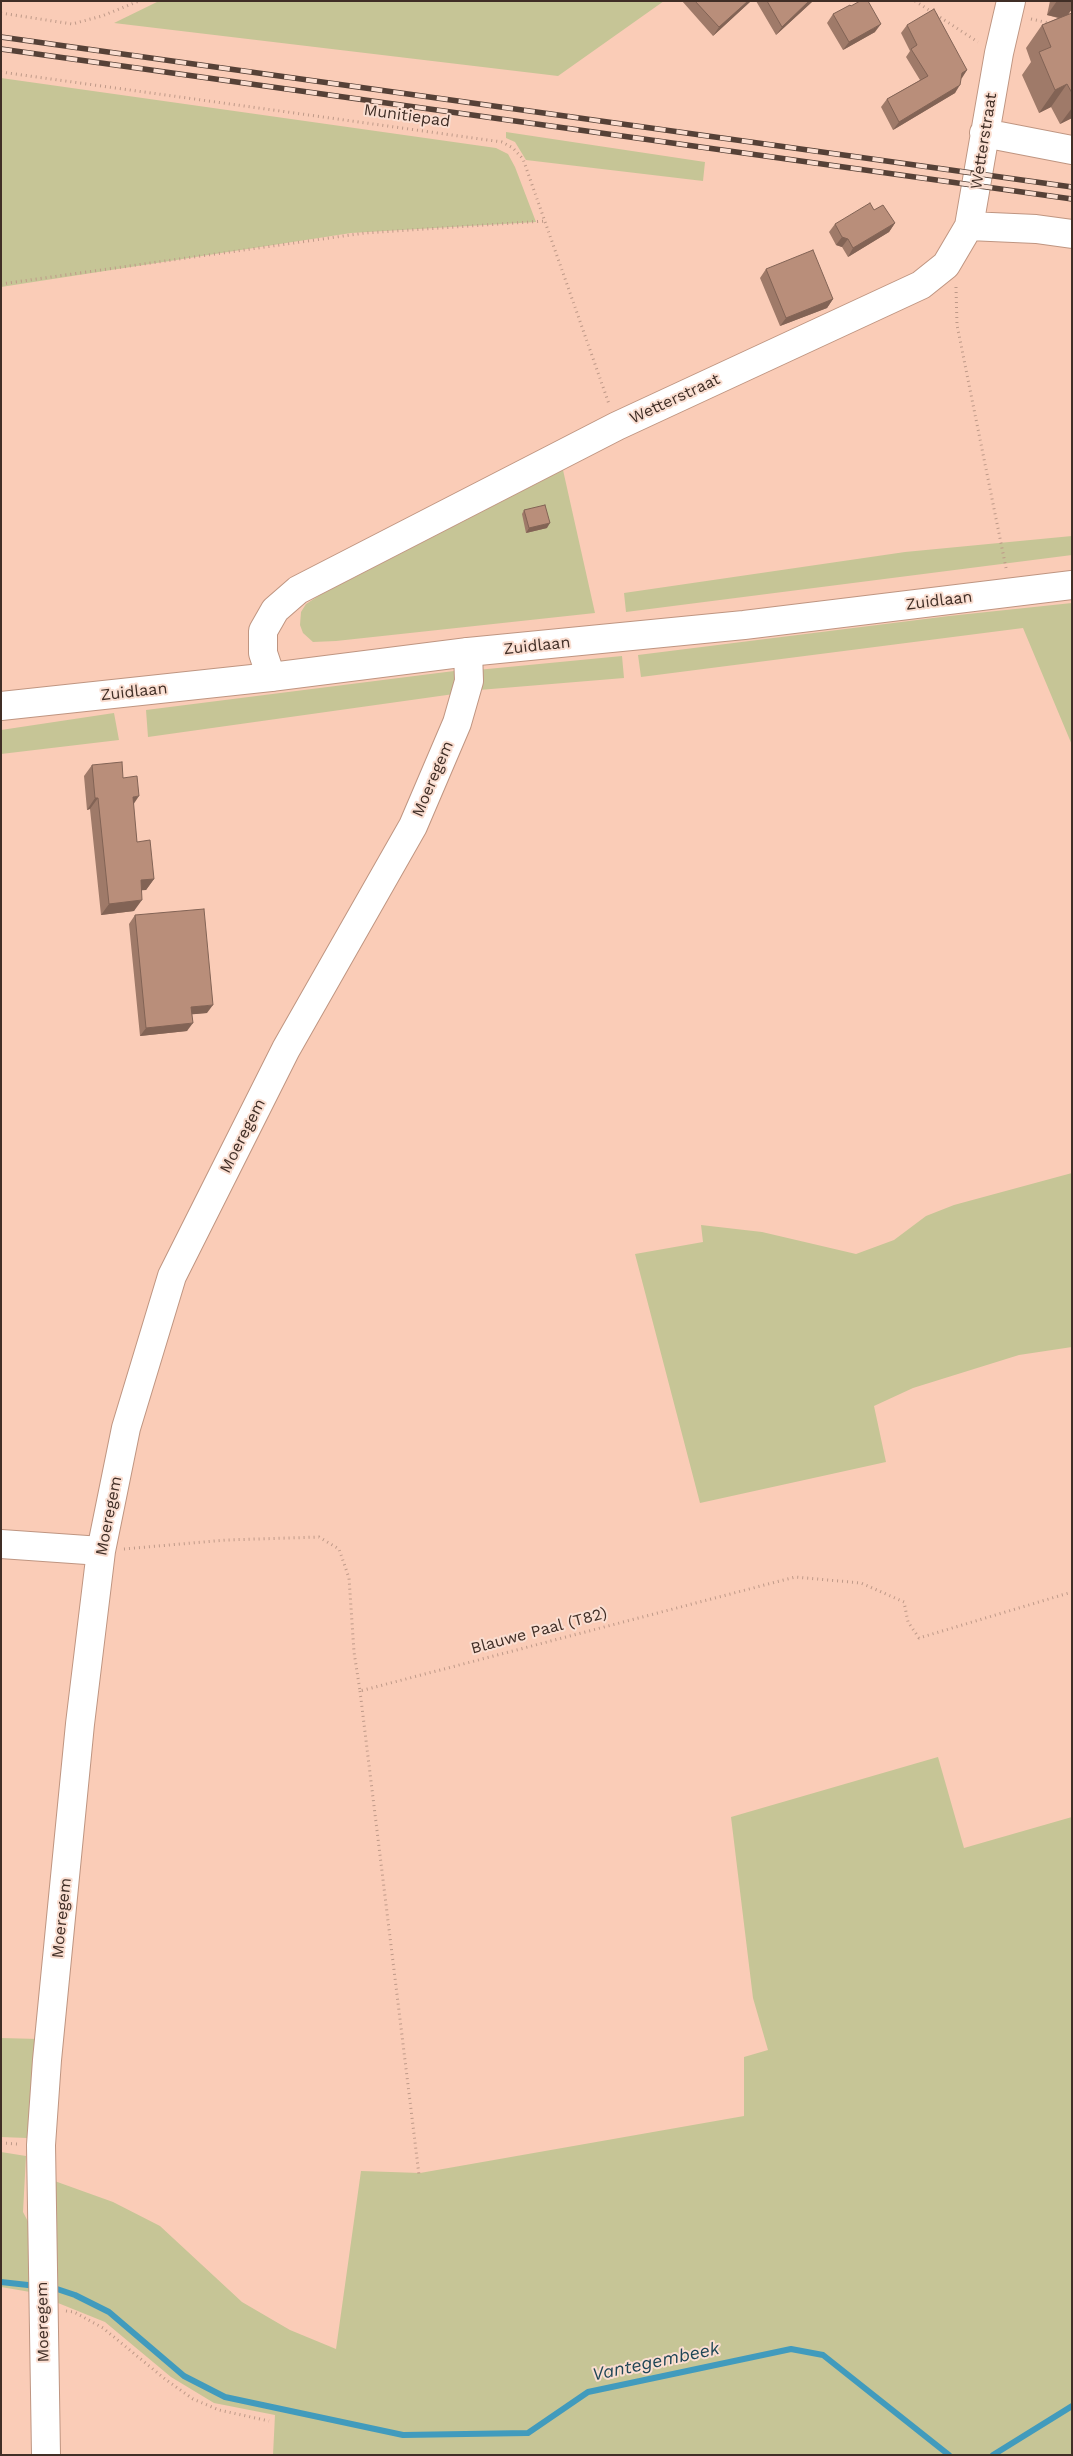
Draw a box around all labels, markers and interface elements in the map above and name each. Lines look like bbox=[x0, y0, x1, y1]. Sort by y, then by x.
street label: Wetterstraat bbox=[967, 91, 1001, 191]
street label: Munitiepad bbox=[363, 100, 451, 132]
street label: Wetterstraat bbox=[627, 370, 723, 428]
street label: Zuidlaan bbox=[905, 587, 973, 615]
street label: Zuidlaan bbox=[503, 633, 571, 659]
street label: Zuidlaan bbox=[100, 679, 168, 705]
street label: Moeregem bbox=[408, 738, 458, 820]
street label: Moeregem bbox=[216, 1096, 270, 1176]
street label: Moeregem bbox=[92, 1474, 126, 1558]
street label: Blauwe Paal (T82) bbox=[469, 1604, 609, 1658]
street label: Moeregem bbox=[48, 1877, 76, 1959]
street label: Moeregem bbox=[33, 2281, 53, 2363]
water label: Vantegembeek bbox=[590, 2338, 722, 2386]

